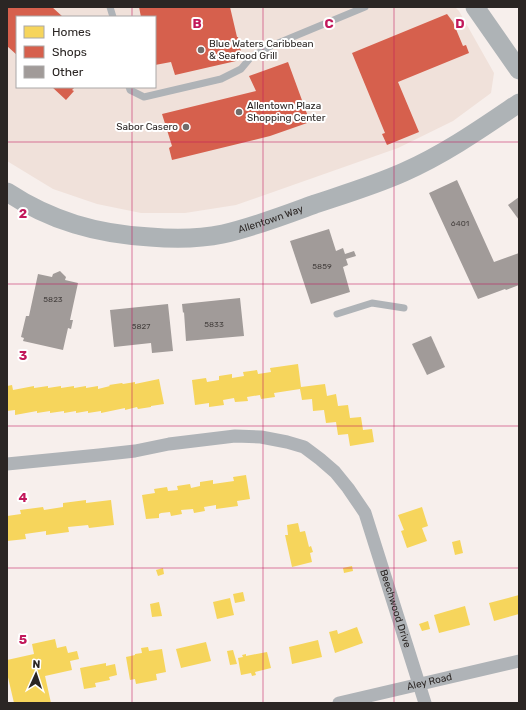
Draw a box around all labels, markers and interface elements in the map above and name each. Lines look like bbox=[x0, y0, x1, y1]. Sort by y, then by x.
legend bbox=[16, 16, 156, 88]
text: B bbox=[192, 16, 202, 31]
text: C bbox=[324, 16, 334, 31]
text: D bbox=[455, 16, 465, 31]
text: Homes bbox=[52, 25, 91, 39]
place label: Blue Waters Caribbean & Seafood Grill bbox=[209, 38, 314, 62]
text: Shops bbox=[52, 45, 87, 59]
marker: Blue Waters Caribbean & Seafood Grill bbox=[196, 45, 206, 55]
text: Other bbox=[52, 65, 84, 79]
place label: Allentown Plaza Shopping Center bbox=[247, 100, 326, 124]
marker: Allentown Plaza Shopping Center bbox=[234, 107, 244, 117]
place label: Sabor Casero bbox=[116, 121, 178, 133]
marker: Sabor Casero bbox=[181, 122, 191, 132]
street label: Allentown Way bbox=[237, 203, 305, 236]
text: 2 bbox=[19, 206, 27, 221]
house number: 6401 bbox=[451, 219, 469, 228]
house number: 5859 bbox=[312, 262, 332, 271]
house number: 5823 bbox=[43, 295, 63, 304]
house number: 5833 bbox=[204, 320, 224, 329]
house number: 5827 bbox=[132, 322, 150, 331]
text: 3 bbox=[19, 348, 28, 363]
text: 4 bbox=[19, 490, 28, 505]
street label: Beechwood Drive bbox=[377, 568, 413, 650]
text: 5 bbox=[19, 632, 27, 647]
north arrow bbox=[16, 654, 56, 694]
text: N bbox=[32, 658, 41, 671]
street label: Aley Road bbox=[406, 671, 453, 693]

